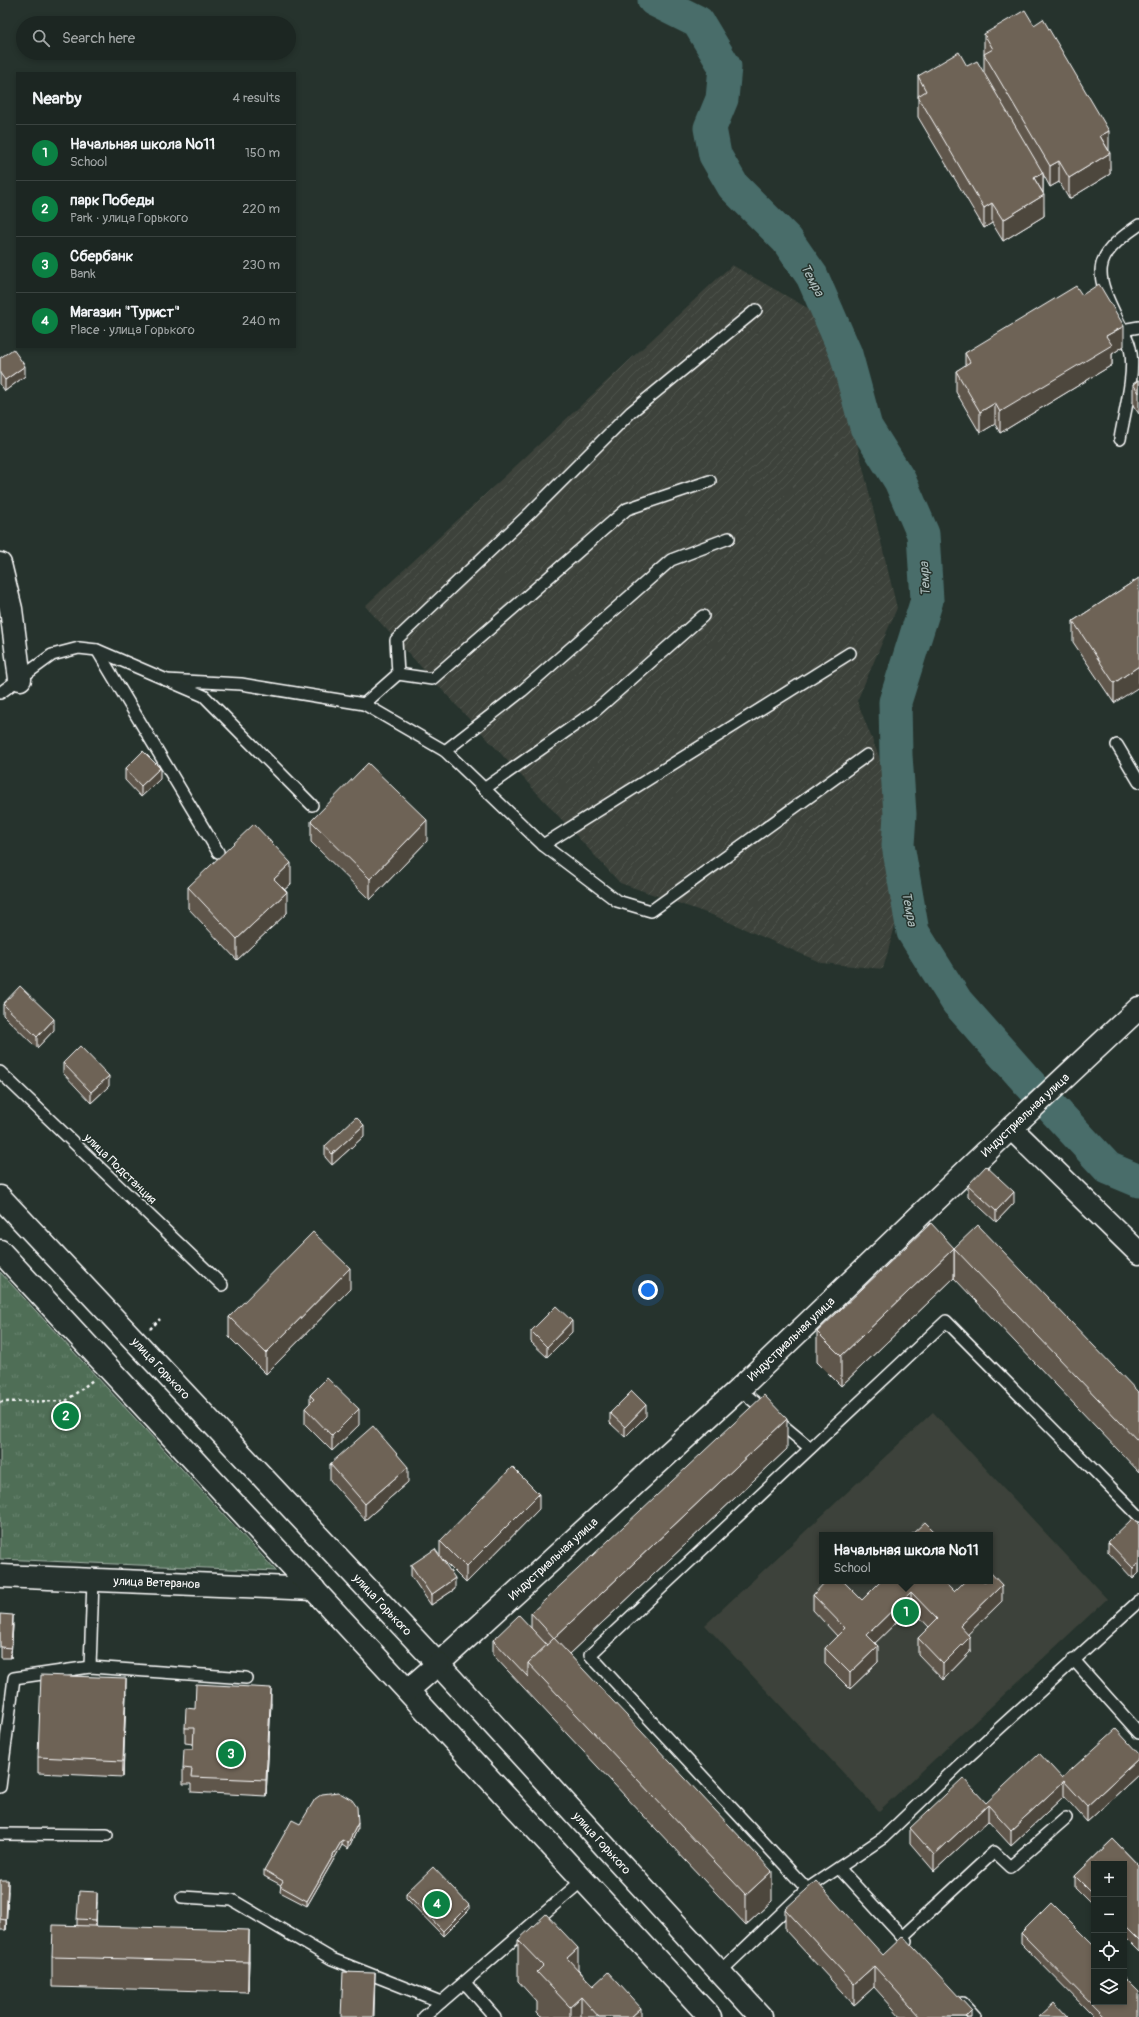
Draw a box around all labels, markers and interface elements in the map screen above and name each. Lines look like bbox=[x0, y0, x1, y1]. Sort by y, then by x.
search box bbox=[16, 16, 296, 60]
icon: search bbox=[30, 27, 52, 49]
text: Search here bbox=[62, 29, 135, 48]
text: Nearby bbox=[32, 88, 81, 109]
text: 4 results bbox=[233, 90, 280, 106]
text: Начальная школа №11 bbox=[70, 135, 215, 154]
text: 1 bbox=[42, 145, 48, 161]
text: 150 m bbox=[245, 145, 280, 161]
text: School bbox=[70, 154, 107, 170]
text: парк Победы bbox=[70, 191, 154, 210]
text: 2 bbox=[41, 201, 49, 217]
text: 220 m bbox=[242, 201, 280, 217]
text: Park · улица Горького bbox=[70, 210, 188, 226]
text: Сбербанк bbox=[70, 247, 133, 266]
text: 3 bbox=[41, 257, 49, 273]
text: 230 m bbox=[243, 257, 280, 273]
water label: Темра bbox=[797, 261, 828, 300]
text: Bank bbox=[70, 266, 96, 282]
text: Магазин "Турист" bbox=[70, 303, 180, 322]
text: 4 bbox=[41, 313, 49, 329]
text: 240 m bbox=[242, 313, 280, 329]
text: Place · улица Горького bbox=[70, 322, 195, 338]
water label: Темра bbox=[916, 560, 934, 597]
water label: Темра bbox=[898, 891, 920, 928]
street label: Индустриальная улица bbox=[978, 1069, 1073, 1160]
street label: улица Подстанция bbox=[80, 1130, 160, 1208]
your location bbox=[638, 1280, 658, 1300]
street label: Индустриальная улица bbox=[744, 1293, 838, 1384]
street label: улица Горького bbox=[128, 1334, 194, 1403]
pin: 2 bbox=[53, 1401, 79, 1431]
street label: Индустриальная улица bbox=[505, 1514, 601, 1603]
popup bbox=[819, 1532, 993, 1584]
text: Начальная школа №11 bbox=[833, 1541, 979, 1560]
text: School bbox=[833, 1560, 871, 1576]
street label: улица Горького bbox=[349, 1570, 415, 1639]
street label: улица Ветеранов bbox=[112, 1573, 201, 1592]
pin: 1 bbox=[893, 1597, 919, 1627]
pin: 3 bbox=[218, 1739, 244, 1769]
street label: улица Горького bbox=[569, 1808, 634, 1878]
map controls bbox=[1091, 1861, 1127, 2005]
button: + bbox=[1091, 1861, 1127, 1897]
pin: 4 bbox=[424, 1889, 450, 1919]
button: − bbox=[1091, 1897, 1127, 1933]
button: locate bbox=[1091, 1933, 1127, 1969]
button: layers bbox=[1091, 1969, 1127, 2005]

